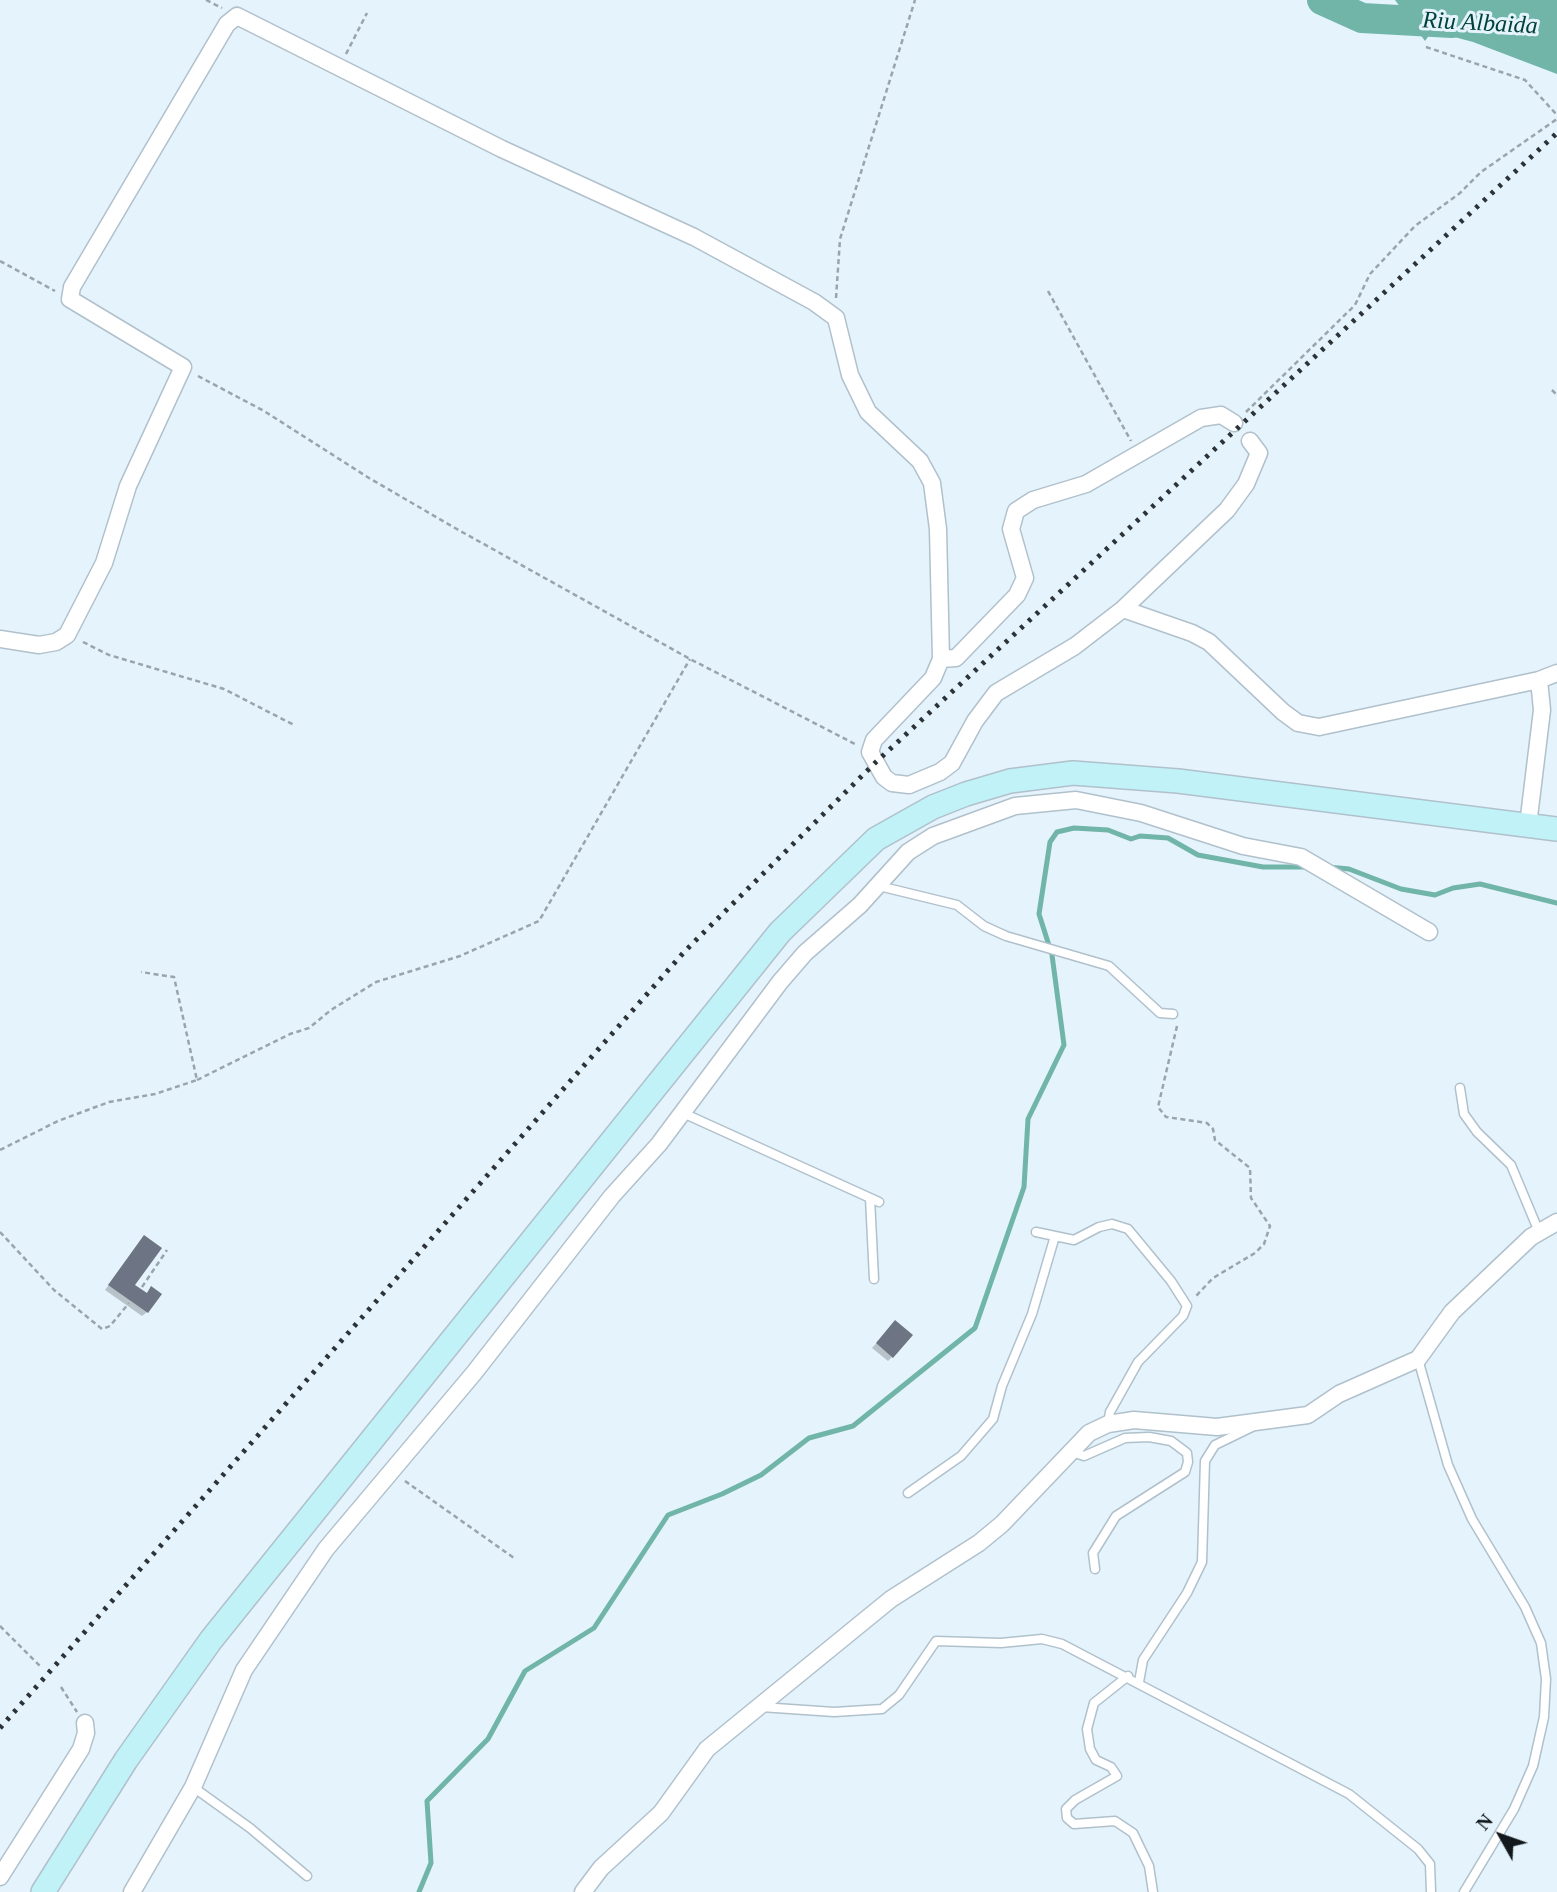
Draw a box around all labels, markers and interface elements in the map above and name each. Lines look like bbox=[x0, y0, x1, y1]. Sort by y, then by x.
water label: Riu Albaida bbox=[1422, 7, 1538, 41]
north arrow bbox=[1466, 1801, 1536, 1871]
text: N bbox=[1472, 1810, 1497, 1834]

